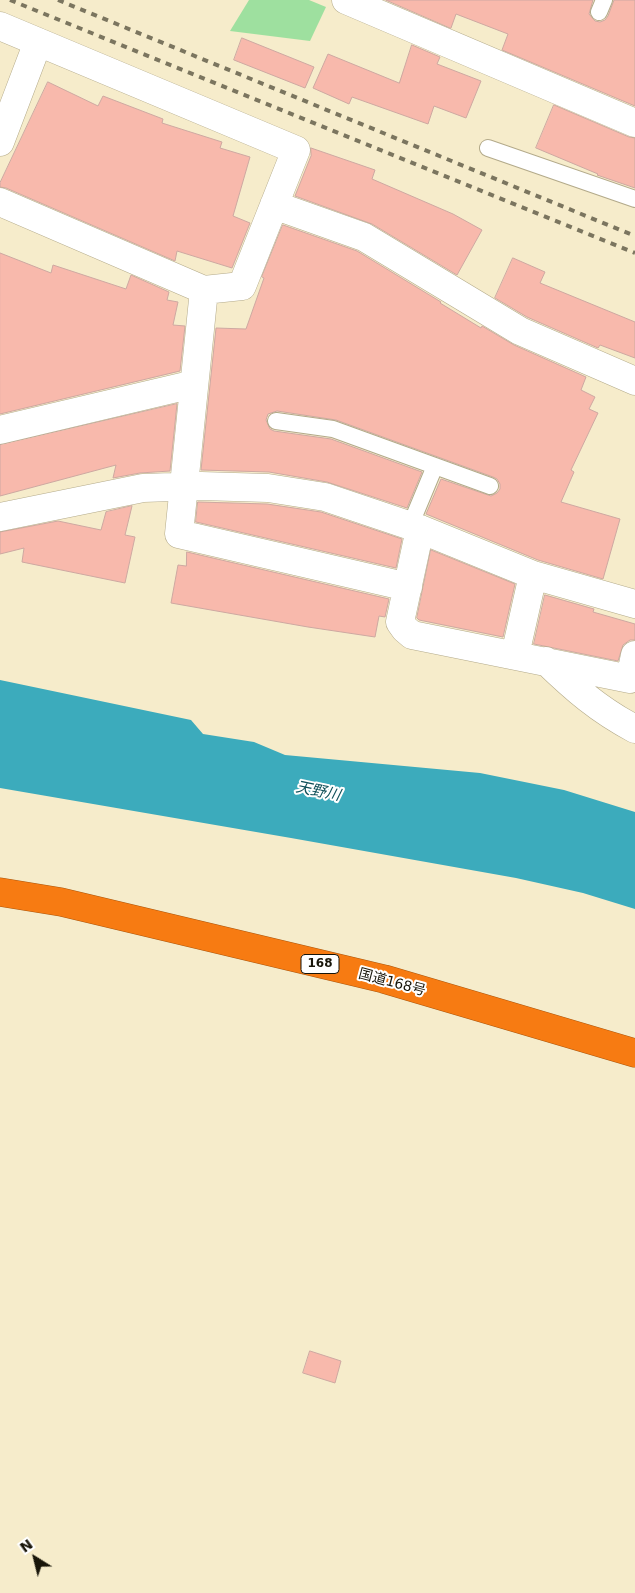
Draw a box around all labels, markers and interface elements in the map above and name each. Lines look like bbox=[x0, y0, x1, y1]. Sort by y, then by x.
water label: 天野川 bbox=[294, 779, 342, 805]
road number: 168 bbox=[301, 954, 339, 974]
street label: 国道168号 bbox=[357, 966, 427, 1000]
north arrow bbox=[10, 1533, 60, 1583]
text: N bbox=[17, 1536, 36, 1556]

